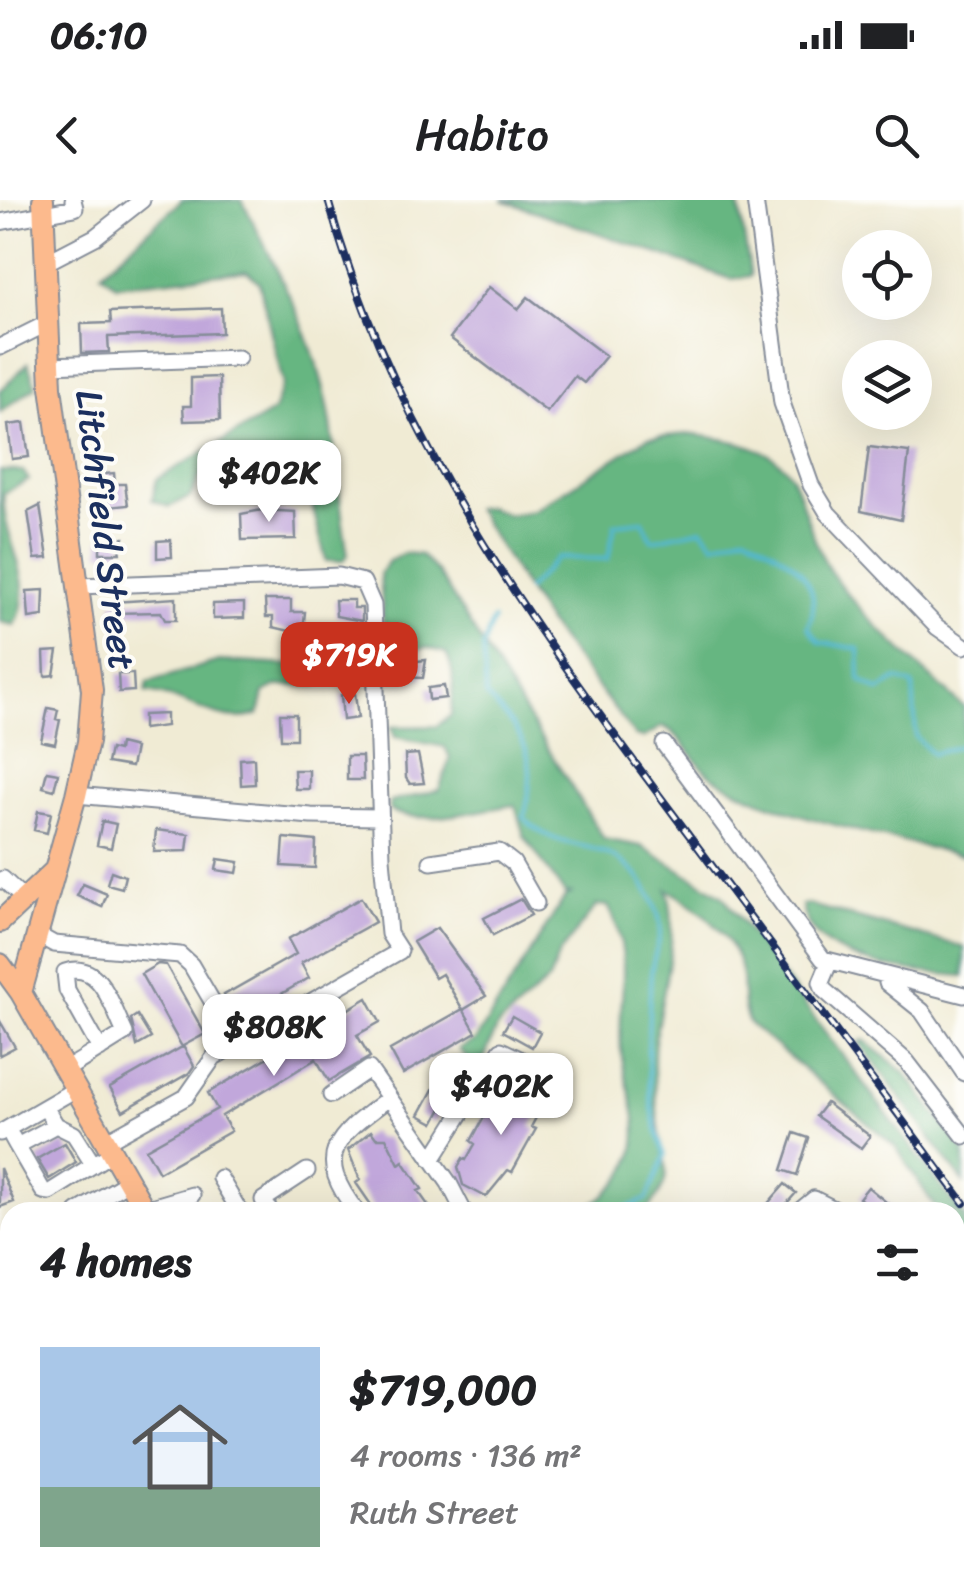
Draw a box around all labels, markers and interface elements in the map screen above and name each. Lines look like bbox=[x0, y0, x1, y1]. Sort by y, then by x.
text: 06:10 bbox=[50, 2, 147, 69]
text: Habito bbox=[415, 95, 549, 175]
icon: back bbox=[40, 108, 95, 163]
icon: search bbox=[869, 108, 924, 163]
map controls bbox=[842, 230, 932, 430]
button: locate bbox=[842, 230, 932, 320]
button: layers bbox=[842, 340, 932, 430]
street label: Litchfield Street bbox=[55, 386, 156, 674]
pin: $402K bbox=[199, 440, 339, 525]
text: $402K bbox=[219, 444, 319, 501]
pin: $719K bbox=[279, 622, 419, 707]
text: $719K bbox=[303, 626, 395, 683]
pin: $808K bbox=[204, 994, 344, 1079]
text: $808K bbox=[224, 998, 324, 1055]
pin: $402K bbox=[431, 1053, 571, 1138]
text: $402K bbox=[451, 1057, 551, 1114]
text: 4 homes bbox=[40, 1225, 192, 1299]
icon: filters bbox=[870, 1235, 925, 1290]
text: $719,000 bbox=[350, 1353, 537, 1427]
icon: home bbox=[120, 1387, 240, 1507]
text: 4 rooms · 136 m² bbox=[350, 1427, 582, 1484]
text: Ruth Street bbox=[350, 1484, 519, 1541]

